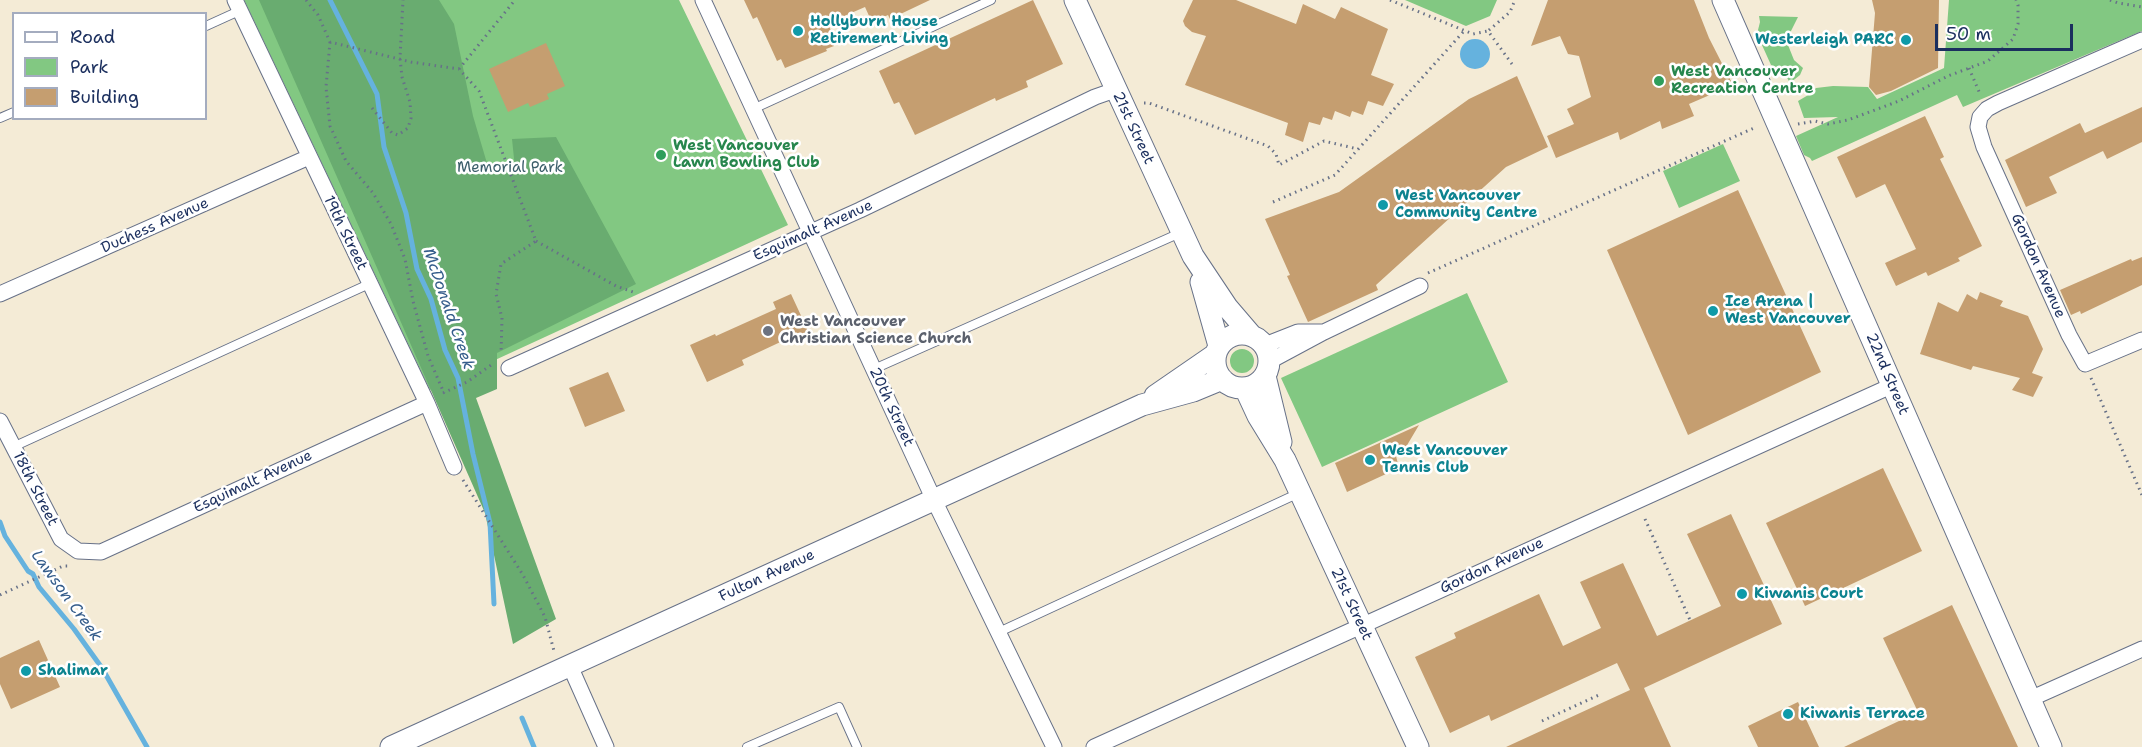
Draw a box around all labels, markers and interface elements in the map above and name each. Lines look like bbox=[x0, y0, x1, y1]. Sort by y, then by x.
legend bbox=[12, 12, 207, 120]
scale bar bbox=[1938, 12, 2076, 50]
place label: Hollyburn House Retirement Living bbox=[810, 13, 948, 48]
text: 50 m bbox=[1946, 22, 1991, 46]
marker: Hollyburn House Retirement Living bbox=[791, 24, 805, 38]
text: Road bbox=[70, 25, 115, 49]
place label: Westerleigh PARC bbox=[1755, 31, 1894, 49]
marker: Westerleigh PARC bbox=[1899, 33, 1913, 47]
text: Park bbox=[70, 55, 109, 79]
place label: West Vancouver Recreation Centre bbox=[1671, 63, 1813, 98]
marker: West Vancouver Recreation Centre bbox=[1652, 74, 1666, 88]
text: Building bbox=[70, 85, 139, 109]
street label: 21st Street bbox=[1108, 89, 1158, 167]
place label: West Vancouver Lawn Bowling Club bbox=[673, 137, 820, 172]
marker: West Vancouver Lawn Bowling Club bbox=[654, 148, 668, 162]
park label: Memorial Park bbox=[457, 159, 563, 177]
place label: West Vancouver Community Centre bbox=[1395, 187, 1537, 222]
street label: 19th Street bbox=[319, 193, 371, 273]
street label: Duchess Avenue bbox=[98, 194, 212, 258]
street label: Esquimalt Avenue bbox=[751, 197, 875, 265]
marker: West Vancouver Community Centre bbox=[1376, 198, 1390, 212]
street label: Gordon Avenue bbox=[2007, 211, 2069, 321]
water label: McDonald Creek bbox=[418, 246, 478, 372]
place label: Ice Arena | West Vancouver bbox=[1725, 293, 1851, 328]
marker: Ice Arena | West Vancouver bbox=[1706, 304, 1720, 318]
place label: West Vancouver Christian Science Church bbox=[780, 313, 972, 348]
marker: West Vancouver Christian Science Church bbox=[761, 324, 775, 338]
street label: 22nd Street bbox=[1862, 330, 1912, 418]
street label: 20th Street bbox=[865, 364, 917, 450]
place label: West Vancouver Tennis Club bbox=[1382, 442, 1508, 477]
street label: Esquimalt Avenue bbox=[191, 447, 315, 517]
street label: 18th Street bbox=[9, 449, 61, 529]
marker: West Vancouver Tennis Club bbox=[1363, 453, 1377, 467]
street label: Gordon Avenue bbox=[1437, 534, 1547, 598]
street label: Fulton Avenue bbox=[716, 546, 818, 606]
water label: Lawson Creek bbox=[26, 547, 106, 645]
street label: 21st Street bbox=[1326, 565, 1376, 643]
place label: Kiwanis Court bbox=[1754, 585, 1863, 603]
marker: Kiwanis Court bbox=[1735, 587, 1749, 601]
place label: Shalimar bbox=[38, 662, 108, 680]
marker: Shalimar bbox=[19, 664, 33, 678]
place label: Kiwanis Terrace bbox=[1800, 705, 1925, 723]
marker: Kiwanis Terrace bbox=[1781, 707, 1795, 721]

